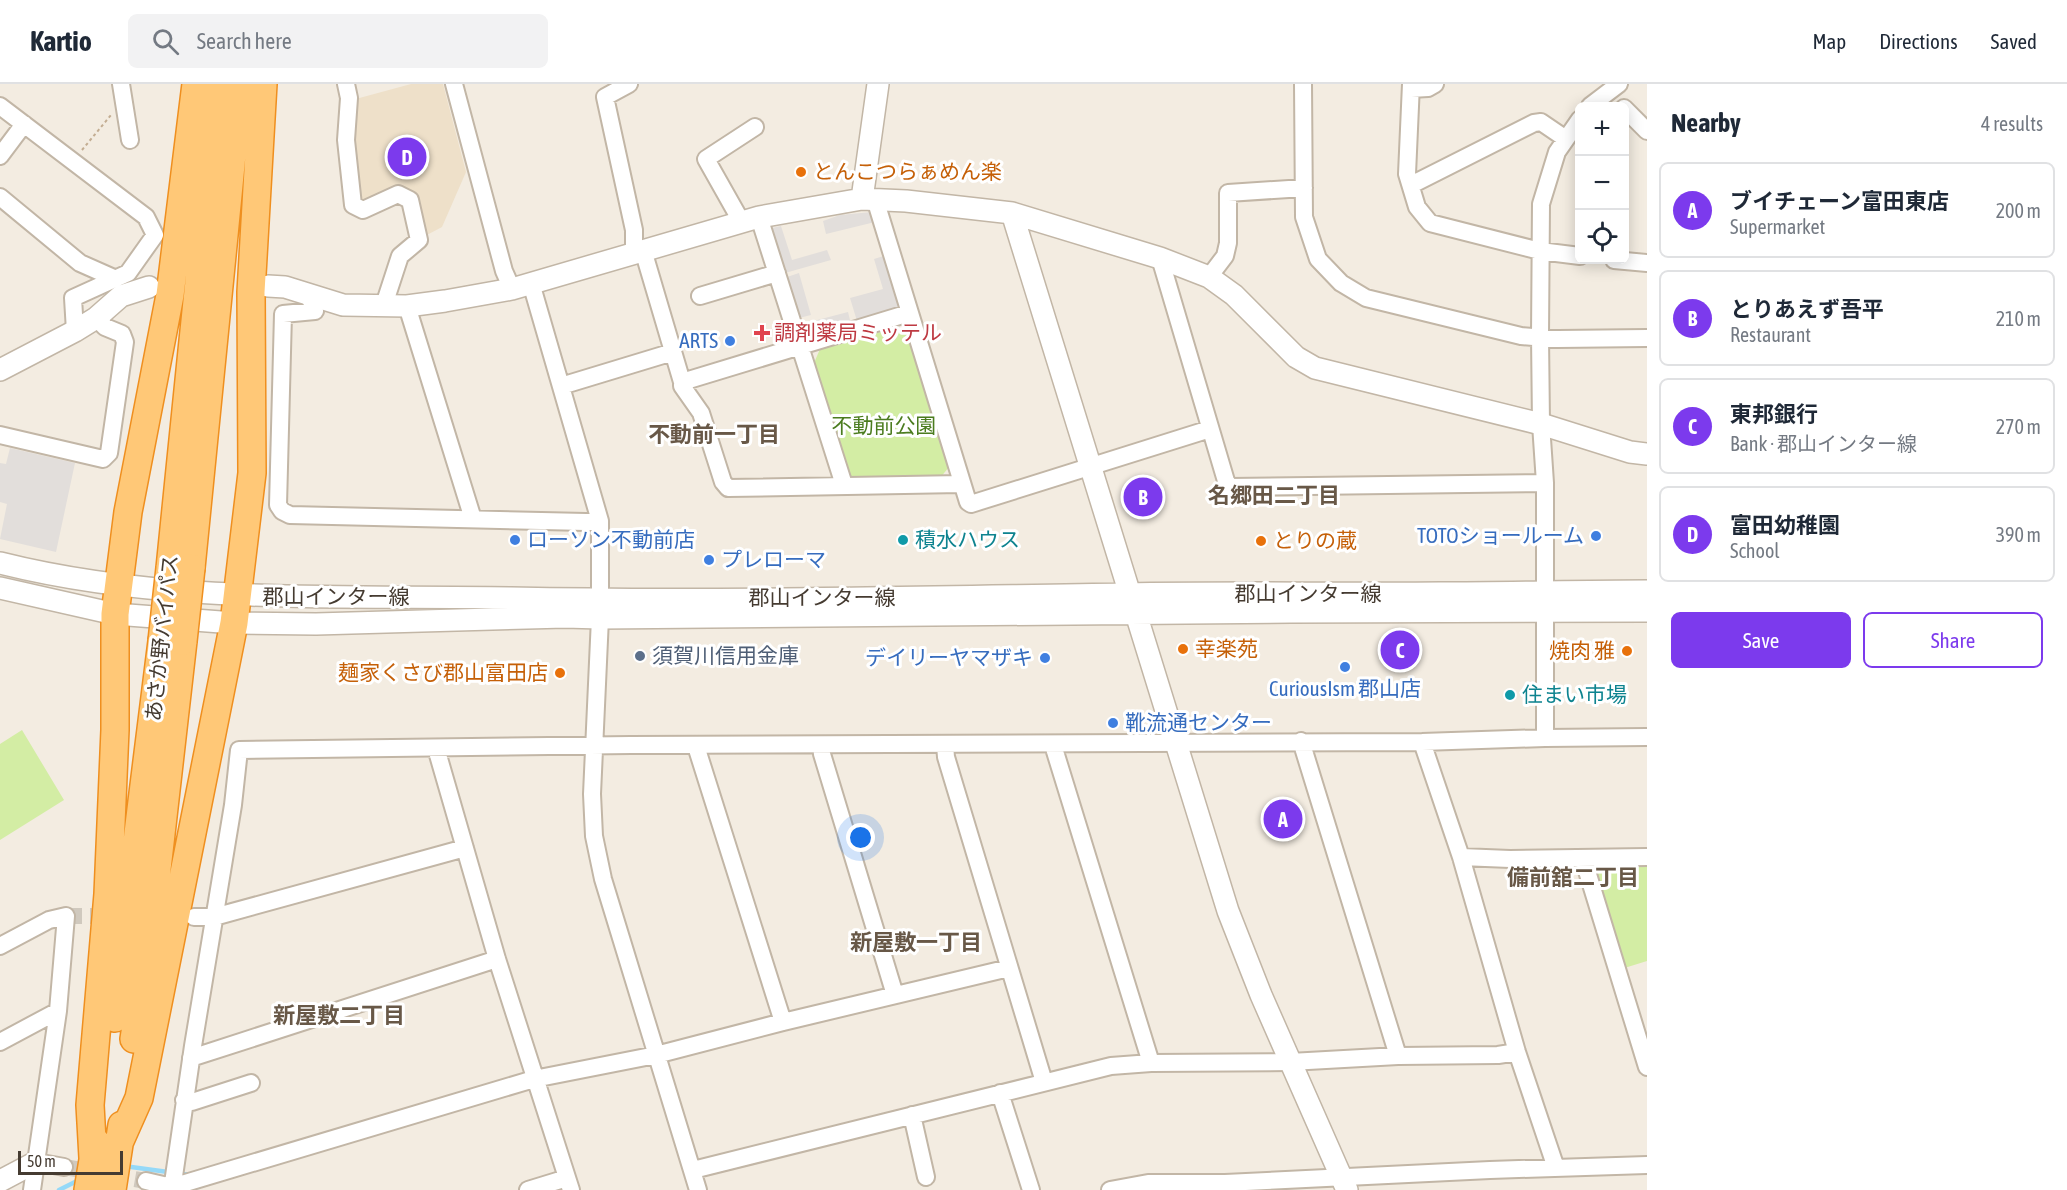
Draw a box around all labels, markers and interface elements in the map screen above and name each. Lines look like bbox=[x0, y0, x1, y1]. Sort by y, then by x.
search box bbox=[128, 14, 548, 68]
text: Kartio bbox=[30, 25, 92, 57]
icon: search bbox=[149, 25, 182, 58]
text: Search here bbox=[197, 28, 292, 54]
text: Map bbox=[1812, 29, 1846, 53]
text: Directions bbox=[1879, 29, 1958, 53]
text: Saved bbox=[1991, 29, 2037, 53]
map controls bbox=[1575, 102, 1629, 264]
button: + bbox=[1575, 102, 1629, 156]
text: Nearby bbox=[1671, 108, 1741, 138]
text: 4 results bbox=[1981, 112, 2043, 135]
pin: D bbox=[388, 134, 426, 180]
button: − bbox=[1575, 156, 1629, 210]
place label: とんこつらぁめん楽 bbox=[813, 159, 1002, 183]
marker: とんこつらぁめん楽 bbox=[794, 165, 808, 179]
text: ブイチェーン富田東店 bbox=[1730, 188, 1949, 214]
text: A bbox=[1688, 199, 1697, 222]
text: 200 m bbox=[1996, 199, 2041, 222]
button: locate bbox=[1575, 210, 1629, 264]
text: Supermarket bbox=[1730, 215, 1825, 238]
text: とりあえず吾平 bbox=[1730, 296, 1884, 322]
text: B bbox=[1688, 307, 1697, 330]
text: 210 m bbox=[1996, 307, 2041, 330]
place label: 調剤薬局ミッテル bbox=[774, 320, 942, 344]
text: Restaurant bbox=[1730, 323, 1811, 346]
marker: 調剤薬局ミッテル bbox=[755, 326, 769, 340]
place label: ARTS bbox=[679, 328, 718, 352]
marker: ARTS bbox=[723, 334, 737, 348]
text: 東邦銀行 bbox=[1730, 401, 1818, 427]
park label: 不動前公園 bbox=[832, 413, 937, 437]
text: C bbox=[1688, 415, 1697, 438]
text: 270 m bbox=[1996, 415, 2041, 438]
district label: 不動前一丁目 bbox=[648, 421, 780, 447]
text: Bank · 郡山インター線 bbox=[1730, 432, 1917, 455]
pin: B bbox=[1124, 474, 1162, 520]
district label: 名郷田二丁目 bbox=[1208, 482, 1340, 508]
text: 富田幼稚園 bbox=[1730, 512, 1840, 538]
place label: TOTOショールーム bbox=[1417, 523, 1584, 547]
text: D bbox=[1687, 523, 1698, 546]
text: 390 m bbox=[1996, 523, 2041, 546]
place label: ローソン不動前店 bbox=[527, 527, 695, 551]
place label: 積水ハウス bbox=[915, 527, 1020, 551]
place label: とりの蔵 bbox=[1273, 528, 1357, 552]
marker: TOTOショールーム bbox=[1589, 529, 1603, 543]
marker: ローソン不動前店 bbox=[508, 533, 522, 547]
marker: 積水ハウス bbox=[896, 533, 910, 547]
marker: とりの蔵 bbox=[1254, 534, 1268, 548]
text: School bbox=[1730, 539, 1780, 562]
place label: プレローマ bbox=[721, 547, 826, 571]
street label: あさか野バイパス bbox=[140, 553, 182, 722]
marker: プレローマ bbox=[702, 553, 716, 567]
street label: 郡山インター線 bbox=[1235, 581, 1382, 605]
street label: 郡山インター線 bbox=[263, 584, 410, 608]
street label: 郡山インター線 bbox=[749, 585, 896, 609]
button: Save bbox=[1671, 612, 1851, 668]
button: Share bbox=[1863, 612, 2043, 668]
pin: C bbox=[1380, 628, 1420, 672]
place label: 幸楽苑 bbox=[1195, 636, 1258, 660]
place label: 焼肉 雅 bbox=[1549, 638, 1615, 662]
marker: 幸楽苑 bbox=[1176, 642, 1190, 656]
place label: 須賀川信用金庫 bbox=[652, 643, 799, 667]
marker: 焼肉 雅 bbox=[1620, 644, 1634, 658]
place label: デイリーヤマザキ bbox=[865, 645, 1033, 669]
marker: 須賀川信用金庫 bbox=[633, 649, 647, 663]
marker: デイリーヤマザキ bbox=[1038, 651, 1052, 665]
place label: 麺家くさび郡山富田店 bbox=[338, 660, 548, 684]
marker: CuriousIsm 郡山店 bbox=[1338, 660, 1352, 674]
marker: 麺家くさび郡山富田店 bbox=[553, 666, 567, 680]
place label: CuriousIsm 郡山店 bbox=[1269, 676, 1421, 700]
place label: 住まい市場 bbox=[1522, 682, 1627, 706]
marker: 住まい市場 bbox=[1503, 688, 1517, 702]
place label: 靴流通センター bbox=[1125, 710, 1272, 734]
marker: 靴流通センター bbox=[1106, 716, 1120, 730]
pin: A bbox=[1264, 796, 1302, 842]
your location bbox=[846, 823, 875, 852]
district label: 備前舘二丁目 bbox=[1507, 864, 1639, 890]
district label: 新屋敷一丁目 bbox=[850, 929, 982, 955]
district label: 新屋敷二丁目 bbox=[273, 1002, 405, 1028]
scale bar bbox=[18, 1148, 123, 1176]
text: 50 m bbox=[27, 1152, 56, 1170]

